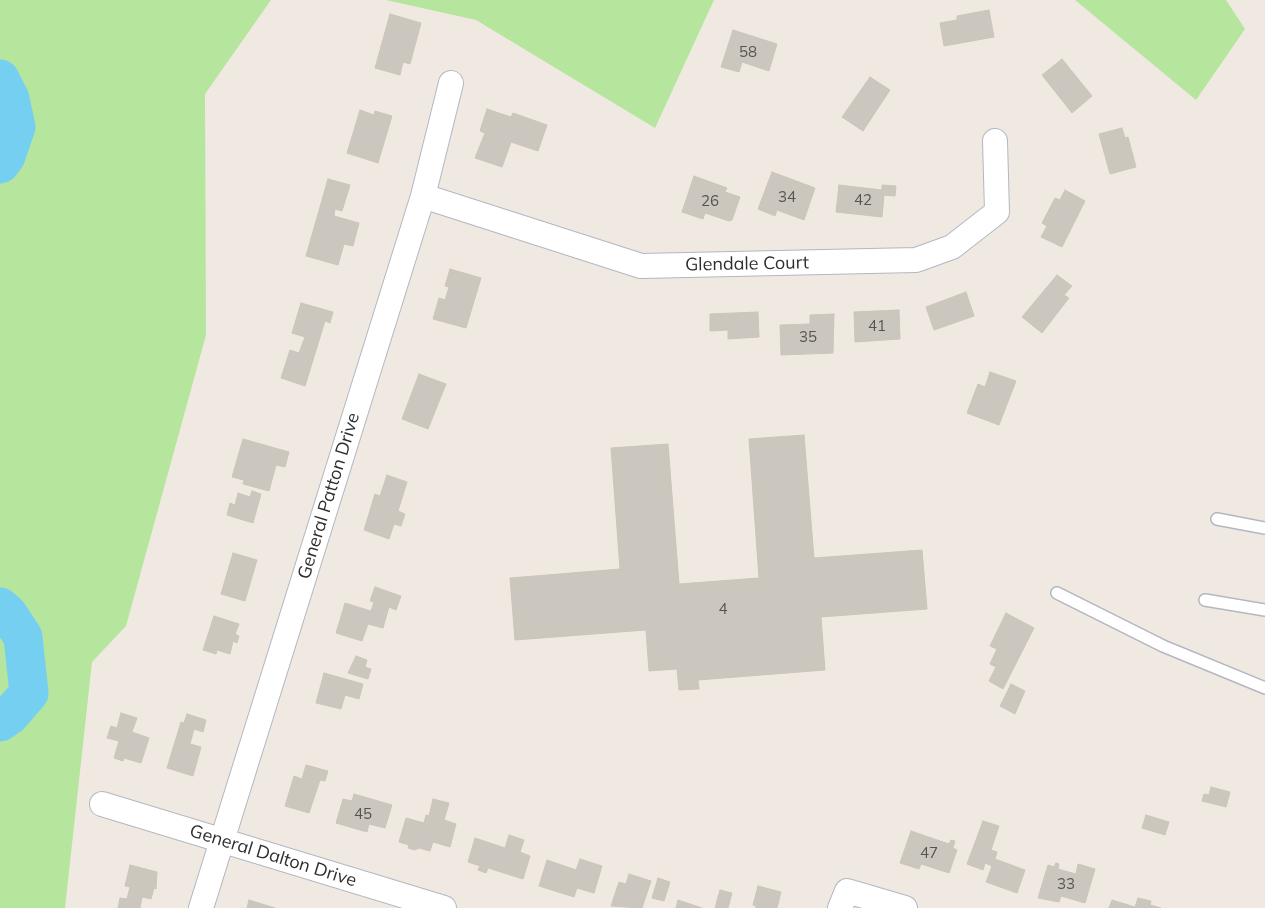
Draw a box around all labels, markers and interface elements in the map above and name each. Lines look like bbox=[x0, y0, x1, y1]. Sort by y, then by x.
house number: 58 bbox=[739, 43, 757, 61]
house number: 34 bbox=[778, 188, 796, 206]
house number: 42 bbox=[854, 191, 872, 209]
house number: 26 bbox=[701, 192, 719, 210]
street label: Glendale Court bbox=[685, 252, 809, 276]
house number: 41 bbox=[868, 317, 886, 335]
house number: 35 bbox=[799, 328, 817, 346]
street label: General Patton Drive bbox=[293, 410, 365, 582]
house number: 4 bbox=[719, 600, 727, 618]
house number: 45 bbox=[354, 805, 372, 823]
street label: General Dalton Drive bbox=[187, 820, 359, 892]
house number: 47 bbox=[920, 844, 938, 862]
house number: 33 bbox=[1057, 875, 1075, 893]

